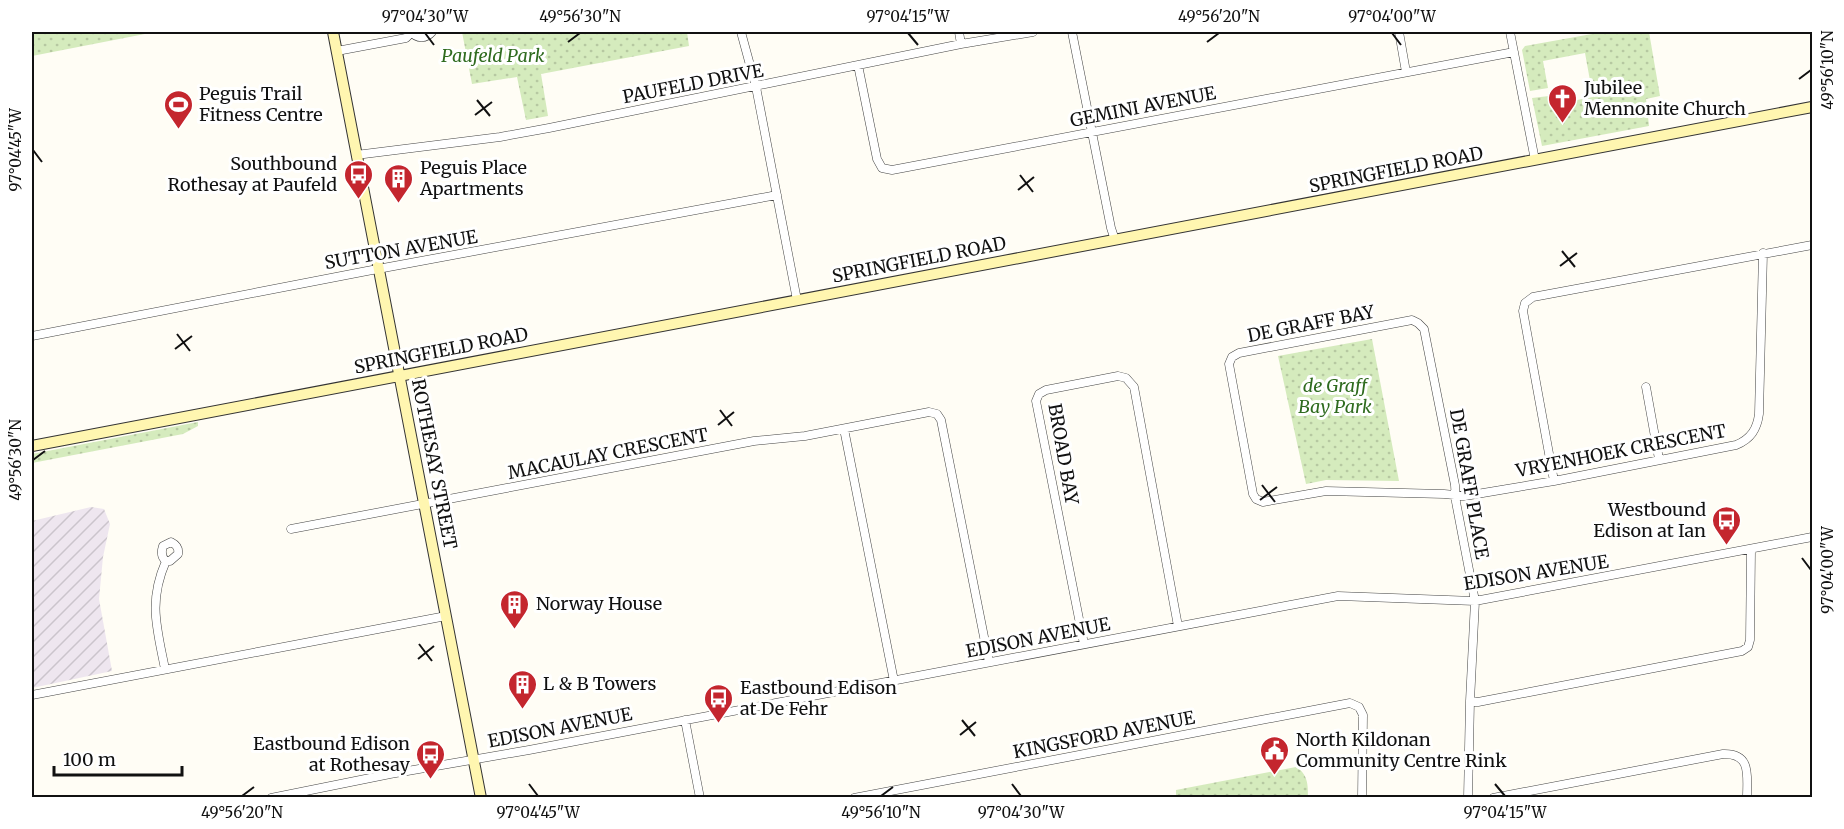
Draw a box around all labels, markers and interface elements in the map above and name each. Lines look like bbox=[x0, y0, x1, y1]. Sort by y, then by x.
text: 97°04'30"W bbox=[382, 7, 469, 26]
text: 49°56'30"N bbox=[539, 7, 621, 26]
text: 97°04'15"W bbox=[866, 7, 951, 26]
text: 49°56'20"N bbox=[1178, 7, 1260, 26]
text: 97°04'00"W bbox=[1348, 7, 1437, 26]
text: 49°56'10"N bbox=[1818, 30, 1837, 110]
park label: Paufeld Park bbox=[441, 44, 545, 67]
street label: PAUFELD DRIVE bbox=[621, 58, 766, 108]
place label: Jubilee Mennonite Church bbox=[1583, 76, 1746, 120]
street label: GEMINI AVENUE bbox=[1068, 81, 1218, 132]
place label: Peguis Trail Fitness Centre bbox=[199, 82, 323, 126]
church icon: Jubilee Mennonite Church bbox=[1547, 82, 1579, 124]
sports icon: Peguis Trail Fitness Centre bbox=[162, 88, 194, 130]
text: 97°04'45"W bbox=[6, 107, 25, 192]
street label: SPRINGFIELD ROAD bbox=[1307, 141, 1485, 198]
place label: Southbound Rothesay at Paufeld bbox=[168, 152, 337, 196]
place label: Peguis Place Apartments bbox=[419, 156, 527, 200]
bus stop icon: Southbound Rothesay at Paufeld bbox=[342, 158, 374, 200]
building icon: Peguis Place Apartments bbox=[383, 162, 415, 204]
street label: SUTTON AVENUE bbox=[323, 225, 480, 274]
street label: SPRINGFIELD ROAD bbox=[830, 231, 1008, 288]
street label: DE GRAFF BAY bbox=[1245, 300, 1377, 347]
street label: SPRINGFIELD ROAD bbox=[352, 322, 530, 379]
park label: de Graff Bay Park bbox=[1298, 374, 1372, 418]
street label: ROTHESAY STREET bbox=[407, 377, 462, 551]
street label: BROAD BAY bbox=[1043, 401, 1084, 507]
street label: DE GRAFF PLACE bbox=[1445, 407, 1494, 561]
text: 49°56'30"N bbox=[6, 419, 25, 501]
street label: VRYENHOEK CRESCENT bbox=[1513, 419, 1729, 482]
street label: MACAULAY CRESCENT bbox=[506, 423, 710, 484]
place label: Westbound Edison at Ian bbox=[1593, 498, 1706, 542]
bus stop icon: Westbound Edison at Ian bbox=[1711, 504, 1743, 546]
text: 97°04'00"W bbox=[1818, 525, 1837, 614]
street label: EDISON AVENUE bbox=[1462, 550, 1611, 595]
building icon: Norway House bbox=[499, 588, 531, 630]
place label: Norway House bbox=[536, 592, 662, 615]
street label: EDISON AVENUE bbox=[964, 612, 1112, 663]
building icon: L & B Towers bbox=[506, 668, 538, 710]
place label: L & B Towers bbox=[543, 672, 656, 695]
place label: Eastbound Edison at De Fehr bbox=[740, 676, 897, 720]
bus stop icon: Eastbound Edison at De Fehr bbox=[703, 682, 735, 724]
street label: EDISON AVENUE bbox=[486, 702, 634, 753]
street label: KINGSFORD AVENUE bbox=[1011, 705, 1197, 763]
place label: North Kildonan Community Centre Rink bbox=[1296, 728, 1507, 772]
place label: Eastbound Edison at Rothesay bbox=[253, 732, 411, 776]
public building icon: North Kildonan Community Centre Rink bbox=[1259, 734, 1291, 776]
bus stop icon: Eastbound Edison at Rothesay bbox=[415, 738, 447, 780]
scale bar bbox=[54, 739, 182, 777]
text: 100 m bbox=[63, 748, 116, 771]
text: 49°56'20"N bbox=[201, 803, 283, 822]
text: 97°04'45"W bbox=[496, 803, 581, 822]
text: 49°56'10"N bbox=[841, 803, 921, 822]
text: 97°04'30"W bbox=[978, 803, 1065, 822]
text: 97°04'15"W bbox=[1463, 803, 1548, 822]

